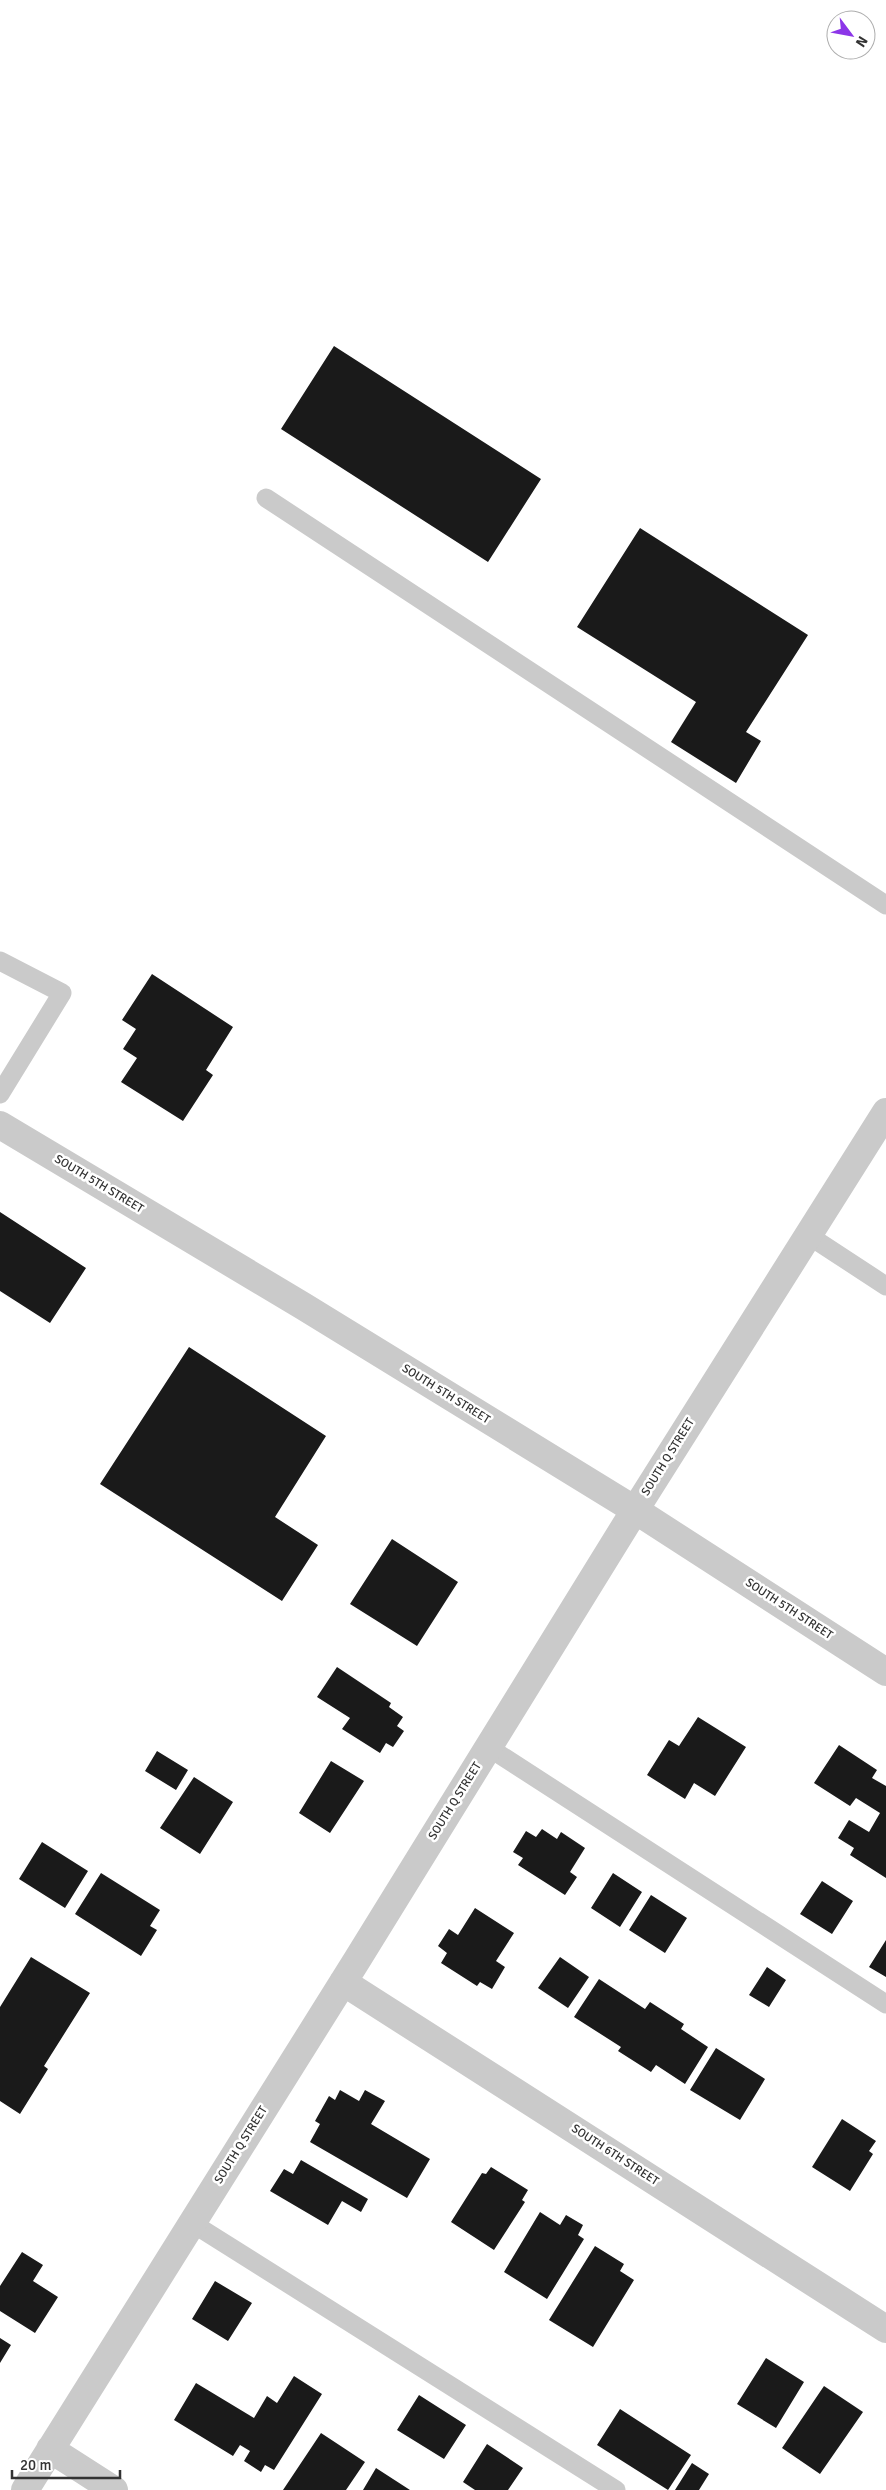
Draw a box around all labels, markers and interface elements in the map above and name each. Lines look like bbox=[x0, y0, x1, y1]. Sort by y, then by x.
north arrow bbox=[826, 10, 876, 60]
text: N bbox=[852, 33, 871, 50]
street label: SOUTH 5TH STREET bbox=[52, 1151, 146, 1217]
street label: SOUTH 5TH STREET bbox=[399, 1361, 493, 1427]
street label: SOUTH Q STREET bbox=[638, 1415, 698, 1499]
street label: SOUTH 5TH STREET bbox=[742, 1575, 836, 1643]
street label: SOUTH Q STREET bbox=[425, 1759, 485, 1843]
street label: SOUTH Q STREET bbox=[211, 2103, 271, 2187]
street label: SOUTH 6TH STREET bbox=[568, 2121, 662, 2189]
scale bar bbox=[12, 2448, 120, 2480]
text: 20 m bbox=[20, 2456, 51, 2474]

